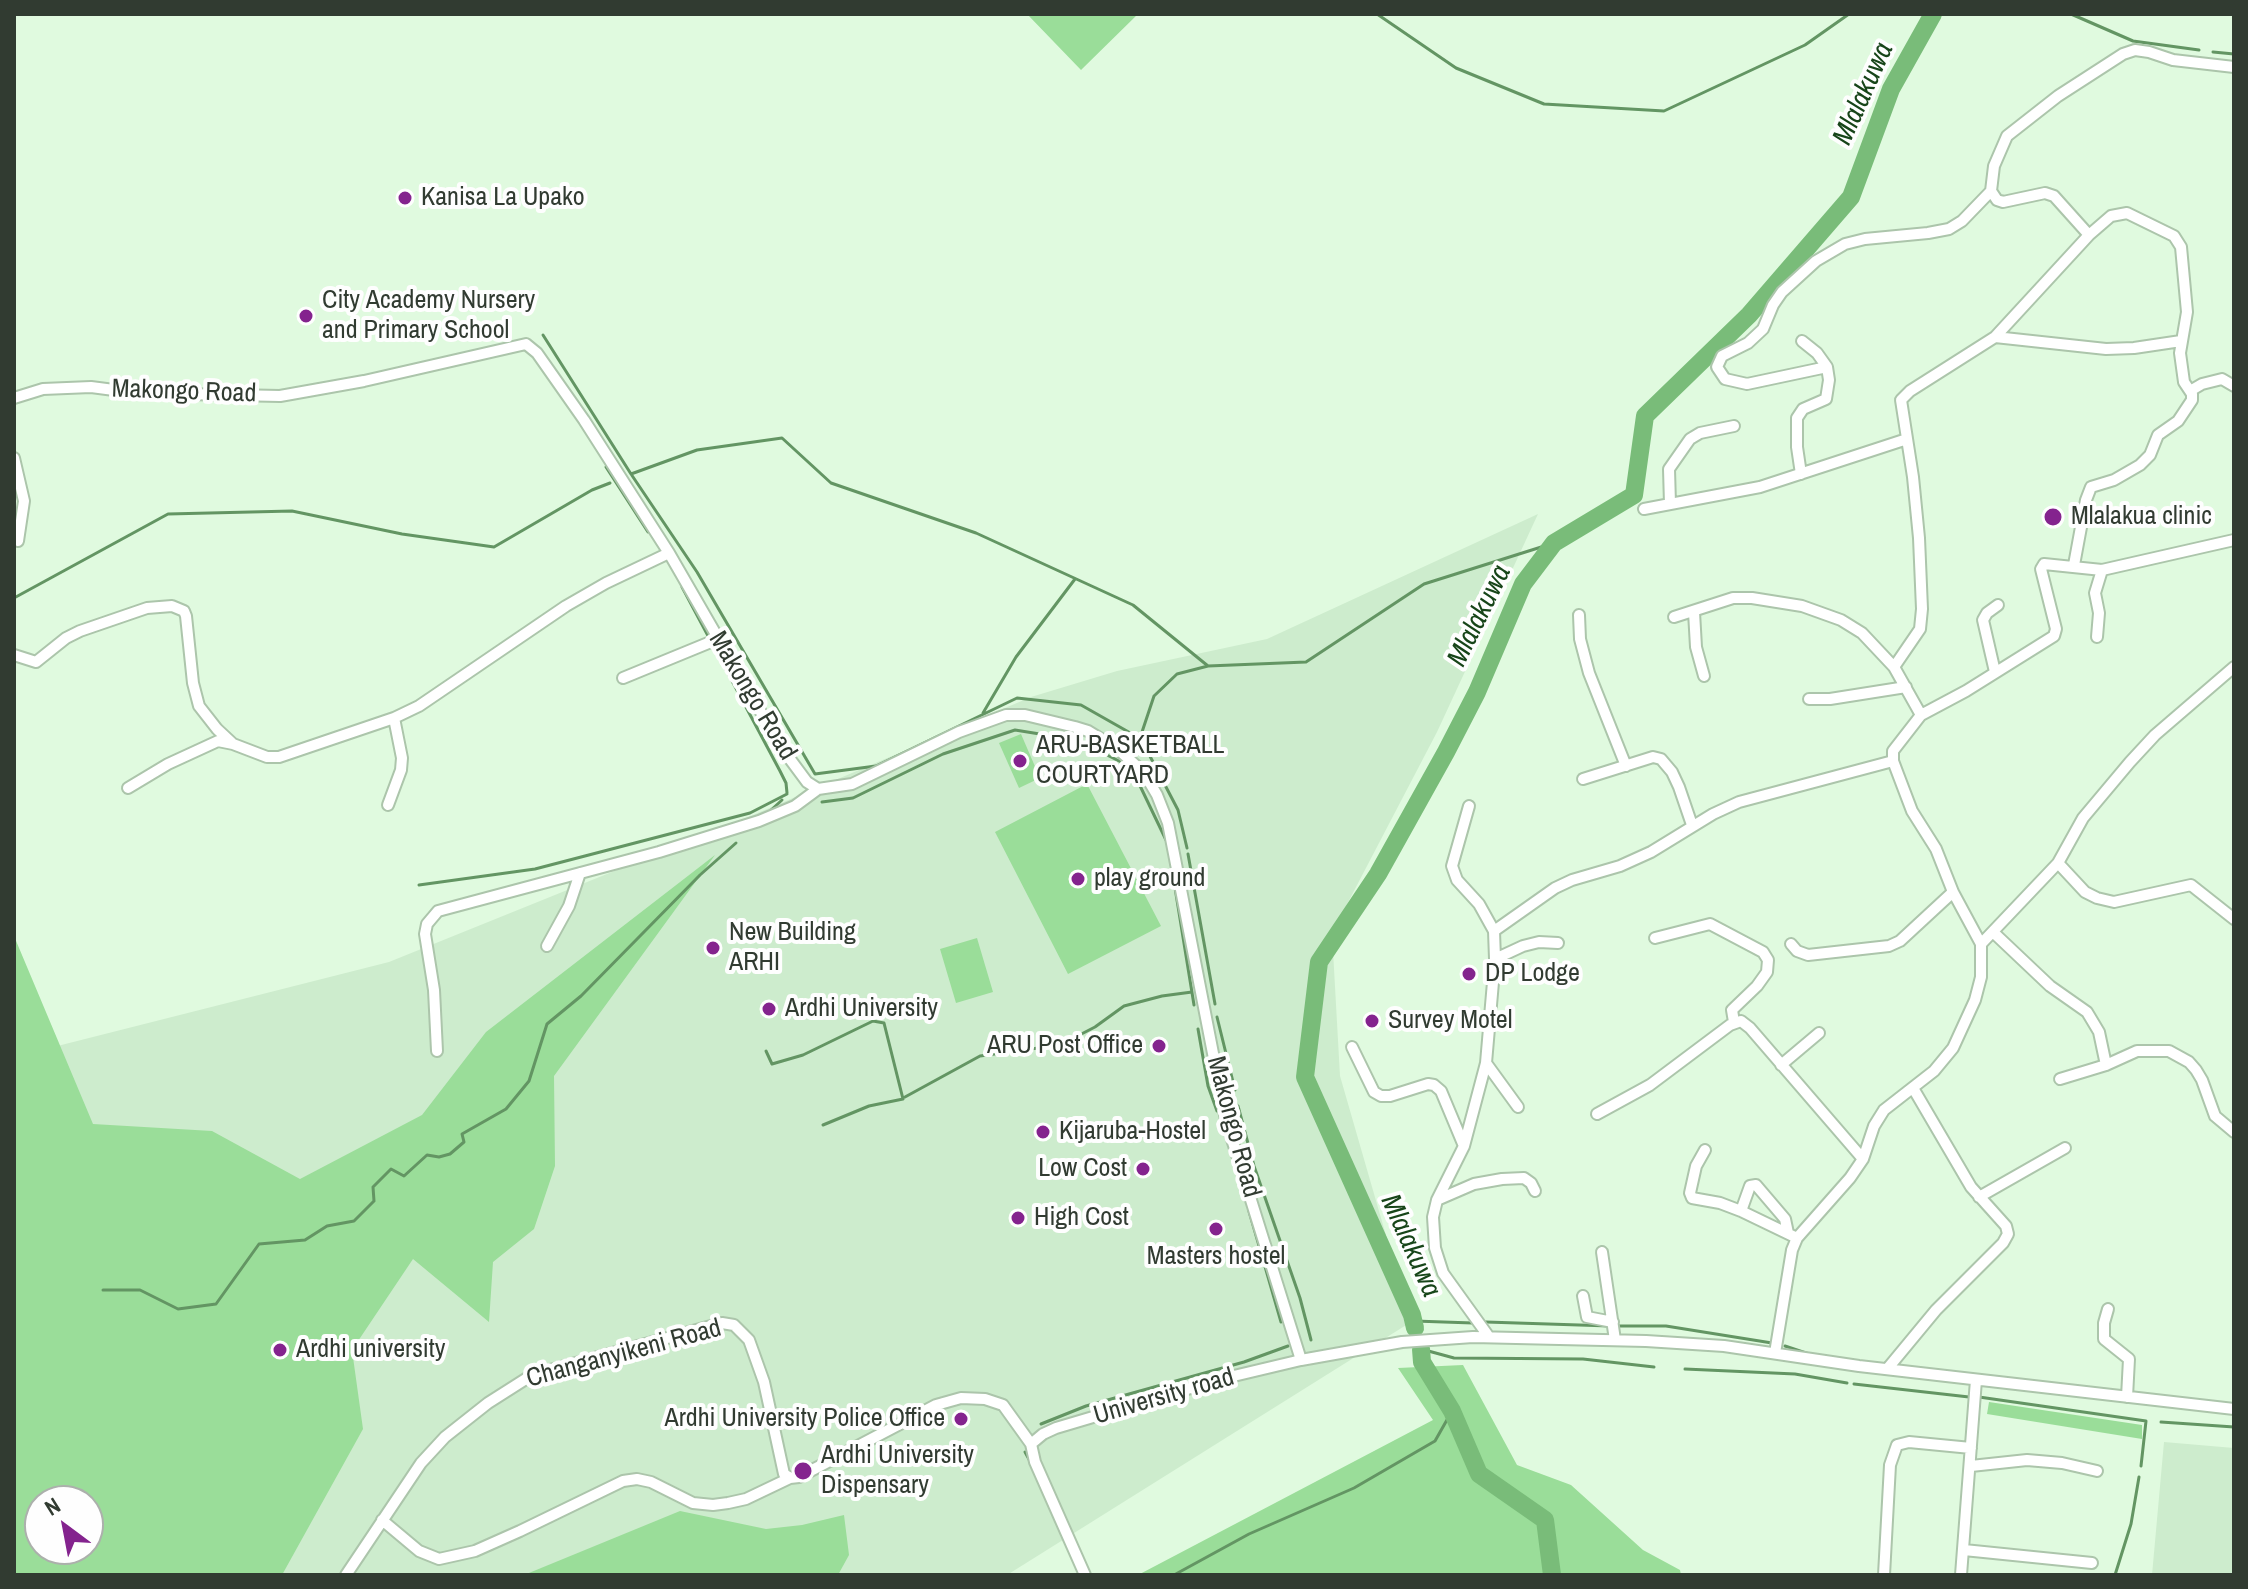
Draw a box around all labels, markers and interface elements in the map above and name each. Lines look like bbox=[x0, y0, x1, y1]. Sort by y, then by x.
water label: Mlalakuwa bbox=[1827, 38, 1901, 150]
place label: Kanisa La Upako bbox=[421, 182, 585, 214]
marker: Kanisa La Upako bbox=[396, 189, 414, 207]
place label: City Academy Nursery and Primary School bbox=[322, 285, 535, 346]
marker: City Academy Nursery and Primary School bbox=[297, 307, 315, 325]
street label: Makongo Road bbox=[111, 374, 257, 410]
place label: Mlalakua clinic bbox=[2071, 501, 2212, 533]
marker: Mlalakua clinic bbox=[2042, 506, 2064, 528]
water label: Mlalakuwa bbox=[1441, 560, 1519, 672]
street label: Makongo Road bbox=[701, 626, 803, 766]
place label: ARU-BASKETBALL COURTYARD bbox=[1036, 730, 1224, 792]
marker: ARU-BASKETBALL COURTYARD bbox=[1011, 752, 1029, 770]
place label: play ground bbox=[1094, 863, 1205, 895]
marker: play ground bbox=[1069, 870, 1087, 888]
place label: New Building ARHI bbox=[729, 917, 856, 978]
marker: New Building ARHI bbox=[704, 939, 722, 957]
place label: DP Lodge bbox=[1485, 958, 1580, 990]
marker: DP Lodge bbox=[1460, 965, 1478, 983]
place label: Ardhi University bbox=[785, 993, 938, 1025]
marker: Ardhi University bbox=[760, 1000, 778, 1018]
place label: Survey Motel bbox=[1388, 1005, 1512, 1037]
marker: Survey Motel bbox=[1363, 1012, 1381, 1030]
place label: ARU Post Office bbox=[987, 1030, 1143, 1062]
marker: ARU Post Office bbox=[1150, 1037, 1168, 1055]
street label: Makongo Road bbox=[1199, 1053, 1267, 1201]
place label: Kijaruba-Hostel bbox=[1059, 1116, 1206, 1148]
marker: Kijaruba-Hostel bbox=[1034, 1123, 1052, 1141]
place label: Low Cost bbox=[1038, 1153, 1127, 1185]
marker: Low Cost bbox=[1134, 1160, 1152, 1178]
water label: Mlalakuwa bbox=[1373, 1190, 1447, 1302]
place label: High Cost bbox=[1034, 1202, 1129, 1234]
marker: High Cost bbox=[1009, 1209, 1027, 1227]
marker: Masters hostel bbox=[1207, 1220, 1225, 1238]
place label: Masters hostel bbox=[1147, 1241, 1285, 1273]
street label: Changanyikeni Road bbox=[523, 1313, 725, 1395]
place label: Ardhi university bbox=[296, 1334, 445, 1366]
marker: Ardhi university bbox=[271, 1341, 289, 1359]
street label: University road bbox=[1090, 1362, 1238, 1432]
place label: Ardhi University Police Office bbox=[665, 1403, 945, 1435]
marker: Ardhi University Police Office bbox=[952, 1410, 970, 1428]
place label: Ardhi University Dispensary bbox=[821, 1440, 974, 1502]
marker: Ardhi University Dispensary bbox=[792, 1460, 814, 1482]
north arrow bbox=[24, 1485, 104, 1565]
text: N bbox=[39, 1490, 66, 1523]

